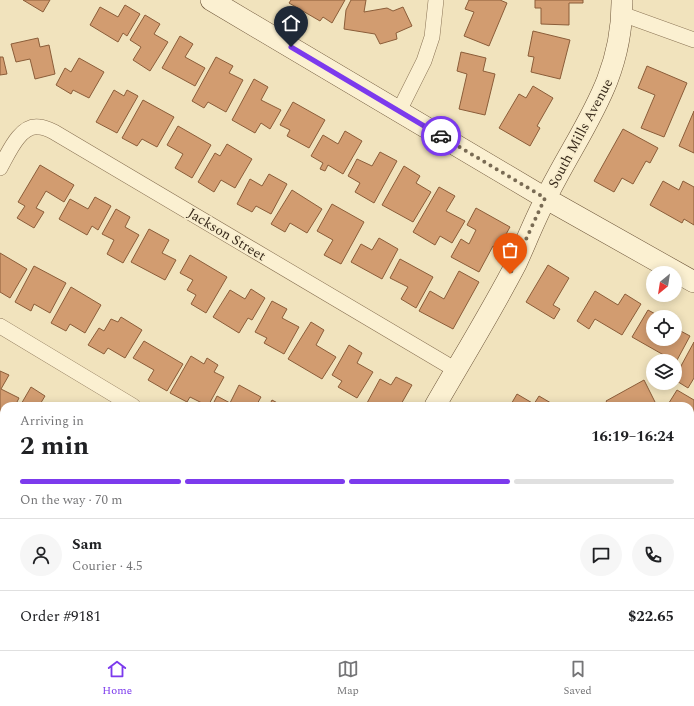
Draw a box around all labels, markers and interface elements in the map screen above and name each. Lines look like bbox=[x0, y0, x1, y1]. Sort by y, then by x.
pin bbox=[274, 6, 308, 47]
icon: home bbox=[280, 12, 302, 34]
street label: South Mills Avenue bbox=[543, 74, 618, 192]
courier bbox=[421, 116, 461, 156]
icon: car bbox=[430, 125, 452, 147]
street label: Jackson Street bbox=[184, 203, 270, 266]
pin bbox=[493, 233, 527, 274]
icon: bag bbox=[499, 239, 521, 261]
north arrow bbox=[646, 266, 682, 302]
map controls bbox=[646, 266, 682, 390]
button: locate bbox=[646, 310, 682, 346]
button: layers bbox=[646, 354, 682, 390]
text: Arriving in bbox=[20, 411, 84, 431]
text: 16:19–16:24 bbox=[591, 425, 674, 448]
text: 2 min bbox=[20, 426, 89, 466]
text: On the way · 70 m bbox=[20, 490, 123, 510]
text: Sam bbox=[72, 533, 102, 556]
button: person bbox=[20, 534, 62, 576]
button: chat bbox=[580, 534, 622, 576]
button: phone bbox=[632, 534, 674, 576]
text: Courier · 4.5 bbox=[72, 556, 142, 576]
text: Order #9181 bbox=[20, 605, 101, 628]
text: $22.65 bbox=[628, 605, 674, 628]
tab: Home bbox=[102, 658, 132, 699]
tab: Map bbox=[337, 658, 359, 699]
tab: Saved bbox=[563, 658, 592, 699]

